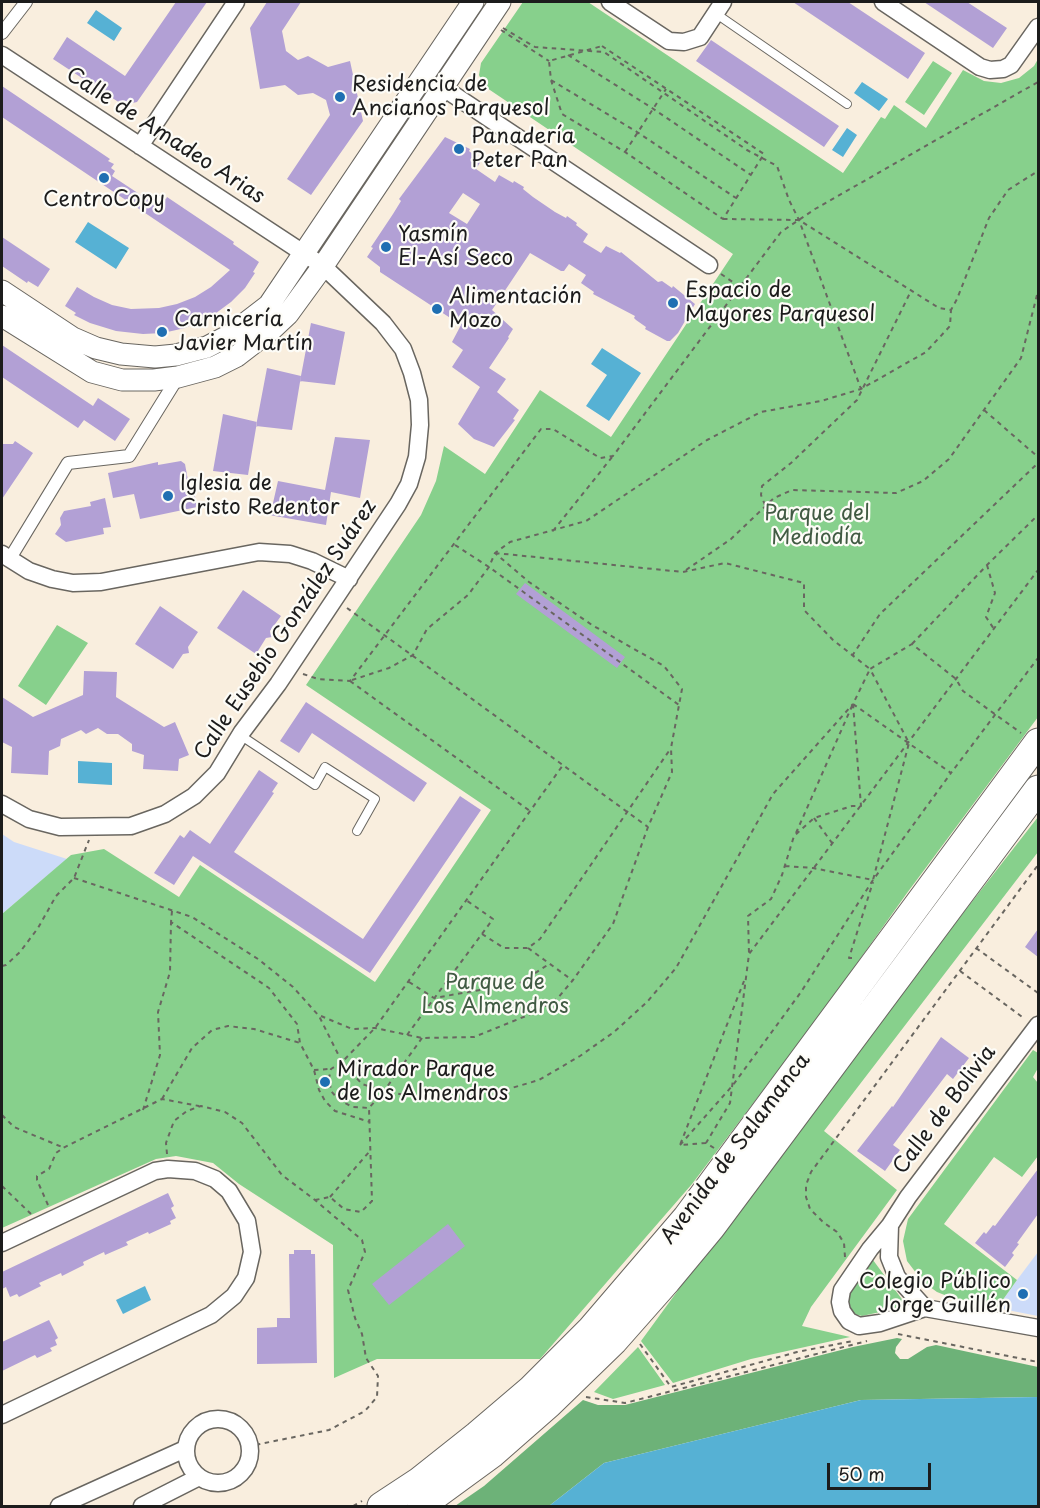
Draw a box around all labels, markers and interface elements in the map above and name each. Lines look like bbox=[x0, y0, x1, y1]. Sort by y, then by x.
street label: Calle de Amadeo Arias bbox=[61, 62, 269, 210]
place label: Residencia de Ancianos Parquesol bbox=[352, 72, 549, 122]
marker: Residencia de Ancianos Parquesol bbox=[333, 90, 347, 104]
place label: Panadería Peter Pan bbox=[471, 124, 575, 174]
marker: Panadería Peter Pan bbox=[452, 142, 466, 156]
marker: CentroCopy bbox=[97, 171, 111, 185]
place label: CentroCopy bbox=[43, 187, 165, 213]
place label: Yasmín El-Así Seco bbox=[398, 222, 513, 272]
marker: Yasmín El-Así Seco bbox=[379, 240, 393, 254]
place label: Espacio de Mayores Parquesol bbox=[685, 278, 875, 328]
place label: Alimentación Mozo bbox=[449, 284, 582, 334]
marker: Espacio de Mayores Parquesol bbox=[666, 296, 680, 310]
marker: Alimentación Mozo bbox=[430, 302, 444, 316]
place label: Carnicería Javier Martín bbox=[174, 307, 313, 357]
marker: Carnicería Javier Martín bbox=[155, 325, 169, 339]
place label: Iglesia de Cristo Redentor bbox=[180, 471, 339, 521]
marker: Iglesia de Cristo Redentor bbox=[161, 489, 175, 503]
street label: Calle Eusebio González Suárez bbox=[189, 495, 383, 765]
park label: Parque del Mediodía bbox=[764, 501, 870, 551]
park label: Parque de Los Almendros bbox=[421, 970, 569, 1020]
street label: Calle de Bolivia bbox=[888, 1041, 1002, 1179]
street label: Avenida de Salamanca bbox=[656, 1049, 816, 1249]
place label: Mirador Parque de los Almendros bbox=[337, 1057, 508, 1107]
marker: Mirador Parque de los Almendros bbox=[318, 1075, 332, 1089]
place label: Colegio Público Jorge Guillén bbox=[859, 1269, 1011, 1319]
marker: Colegio Público Jorge Guillén bbox=[1016, 1287, 1030, 1301]
scale bar bbox=[830, 1451, 934, 1489]
text: 50 m bbox=[838, 1460, 885, 1487]

